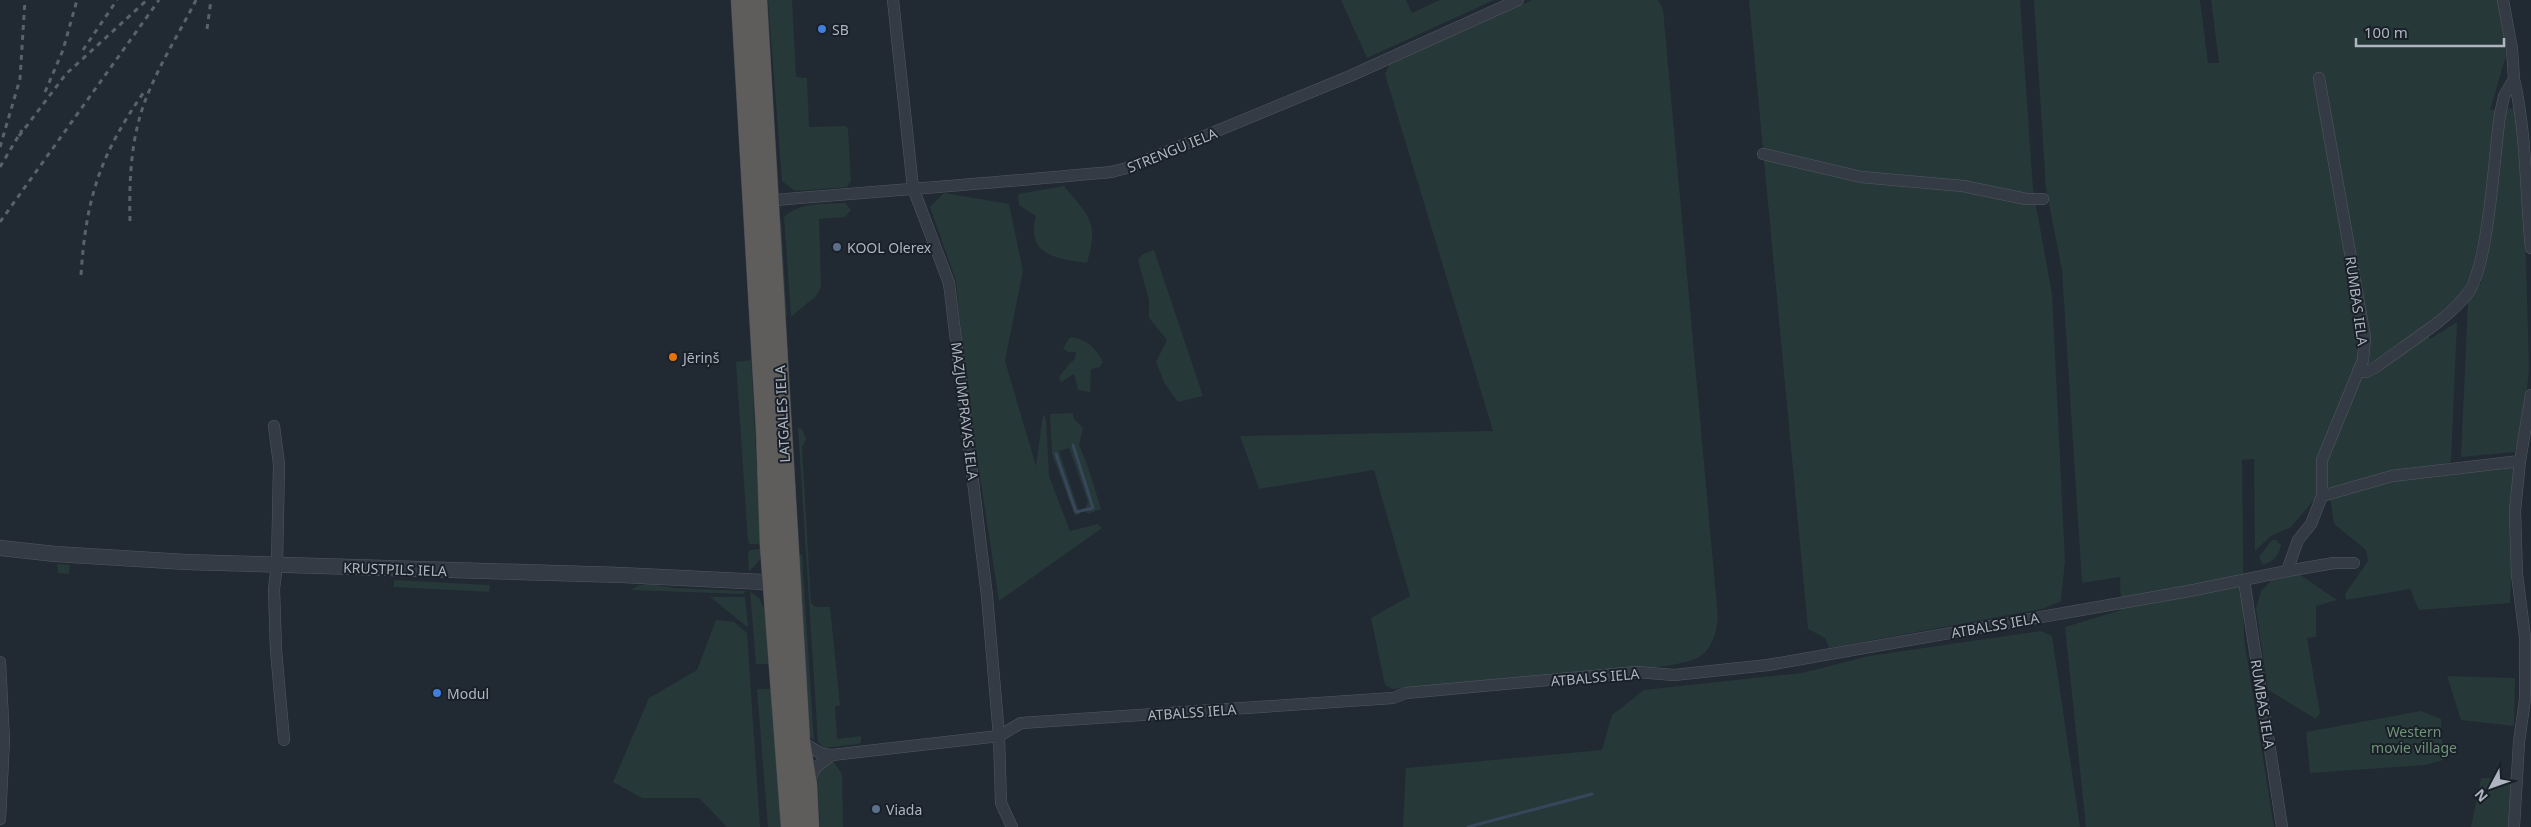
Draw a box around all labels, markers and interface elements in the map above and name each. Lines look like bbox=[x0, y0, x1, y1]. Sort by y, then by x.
scale bar bbox=[2356, 15, 2504, 47]
place label: SB bbox=[832, 20, 849, 39]
text: 100 m bbox=[2364, 22, 2408, 42]
marker: SB bbox=[816, 23, 828, 35]
street label: STRENGU IELA bbox=[1124, 123, 1220, 177]
place label: KOOL Olerex bbox=[847, 238, 932, 257]
marker: KOOL Olerex bbox=[831, 241, 843, 253]
street label: RUMBAS IELA bbox=[2341, 255, 2373, 347]
street label: MAZJUMPRAVAS IELA bbox=[947, 341, 983, 481]
place label: Jēriņš bbox=[681, 348, 720, 367]
marker: Jēriņš bbox=[667, 351, 679, 363]
street label: LATGALES IELA bbox=[770, 365, 794, 463]
street label: KRUSTPILS IELA bbox=[343, 558, 447, 580]
street label: ATBALSS IELA bbox=[1950, 608, 2040, 642]
street label: RUMBAS IELA bbox=[2247, 658, 2279, 750]
street label: ATBALSS IELA bbox=[1550, 664, 1640, 690]
place label: Modul bbox=[447, 684, 489, 703]
marker: Modul bbox=[431, 687, 443, 699]
street label: ATBALSS IELA bbox=[1147, 699, 1237, 725]
park label: Western movie village bbox=[2371, 722, 2457, 757]
north arrow bbox=[2466, 762, 2516, 812]
text: N bbox=[2470, 785, 2492, 806]
place label: Viada bbox=[886, 800, 922, 819]
marker: Viada bbox=[870, 803, 882, 815]

